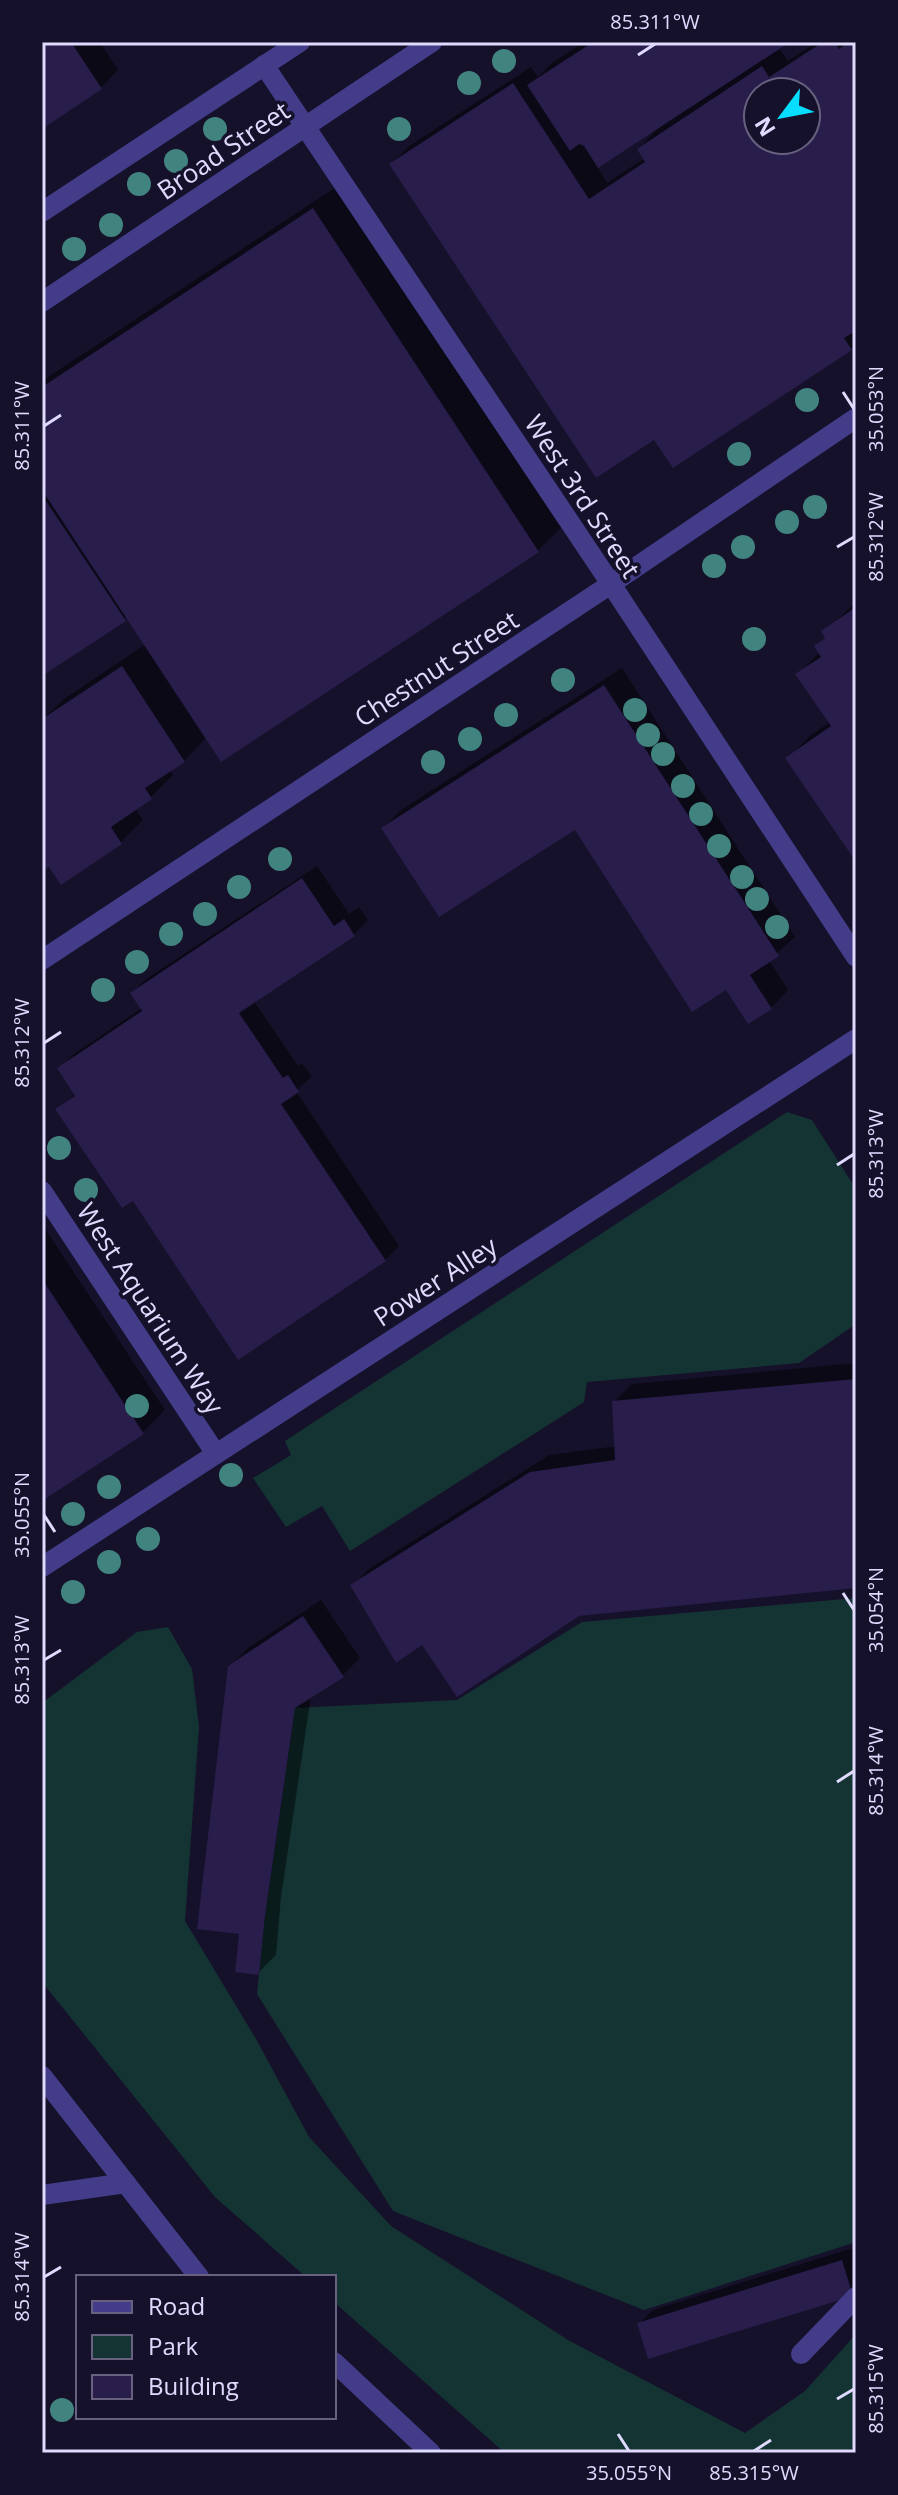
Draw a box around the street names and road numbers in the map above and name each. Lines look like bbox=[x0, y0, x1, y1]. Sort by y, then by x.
street label: Broad Street bbox=[150, 92, 296, 208]
street label: West 3rd Street bbox=[517, 407, 649, 585]
street label: Chestnut Street bbox=[347, 601, 525, 735]
street label: West Aquarium Way bbox=[69, 1195, 233, 1421]
street label: Power Alley bbox=[366, 1227, 505, 1334]

